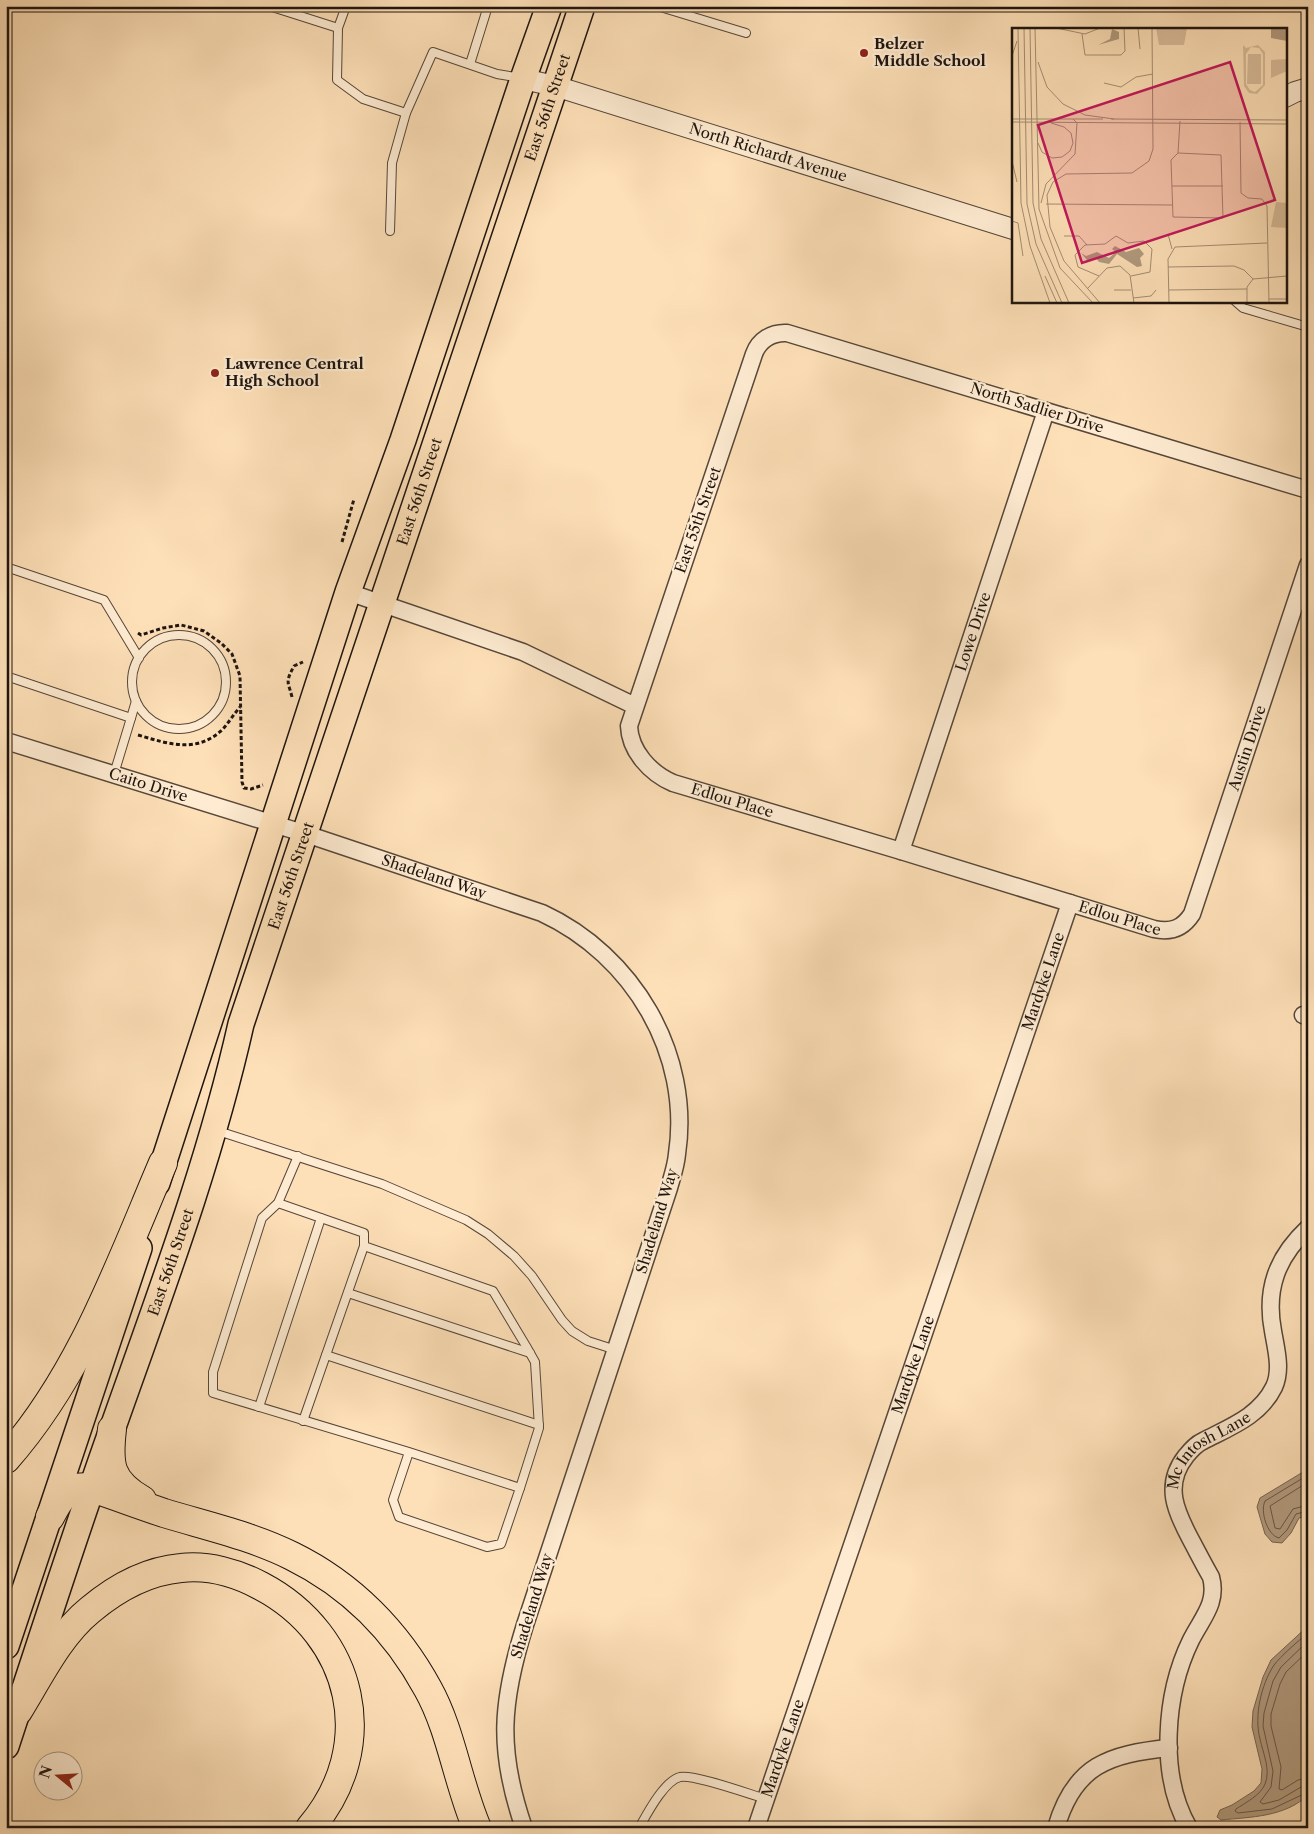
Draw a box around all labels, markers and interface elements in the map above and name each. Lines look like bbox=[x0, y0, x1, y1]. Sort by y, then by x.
inset map bbox=[1012, 28, 1286, 302]
place label: Belzer Middle School bbox=[874, 34, 986, 70]
marker: Belzer Middle School bbox=[858, 47, 870, 59]
street label: East 56th Street bbox=[520, 51, 574, 164]
street label: North Richardt Avenue bbox=[687, 119, 849, 186]
place label: Lawrence Central High School bbox=[225, 354, 364, 390]
marker: Lawrence Central High School bbox=[209, 367, 221, 379]
street label: North Sadlier Drive bbox=[968, 378, 1106, 437]
street label: East 56th Street bbox=[392, 435, 446, 548]
street label: East 55th Street bbox=[670, 463, 725, 576]
street label: Lowe Drive bbox=[951, 590, 995, 673]
street label: Austin Drive bbox=[1223, 703, 1270, 794]
street label: Caito Drive bbox=[107, 763, 190, 806]
street label: Edlou Place bbox=[689, 779, 776, 821]
street label: East 56th Street bbox=[264, 819, 318, 932]
street label: Shadeland Way bbox=[379, 850, 489, 903]
street label: Edlou Place bbox=[1076, 896, 1162, 939]
street label: Mardyke Lane bbox=[1017, 930, 1068, 1033]
street label: Shadeland Way bbox=[631, 1165, 682, 1276]
street label: East 56th Street bbox=[143, 1205, 198, 1318]
street label: Mardyke Lane bbox=[887, 1313, 938, 1416]
street label: Mc Intosh Lane bbox=[1163, 1407, 1254, 1491]
street label: Shadeland Way bbox=[506, 1550, 557, 1661]
street label: Mardyke Lane bbox=[757, 1697, 808, 1800]
north arrow bbox=[32, 1752, 82, 1802]
text: N bbox=[35, 1763, 56, 1781]

